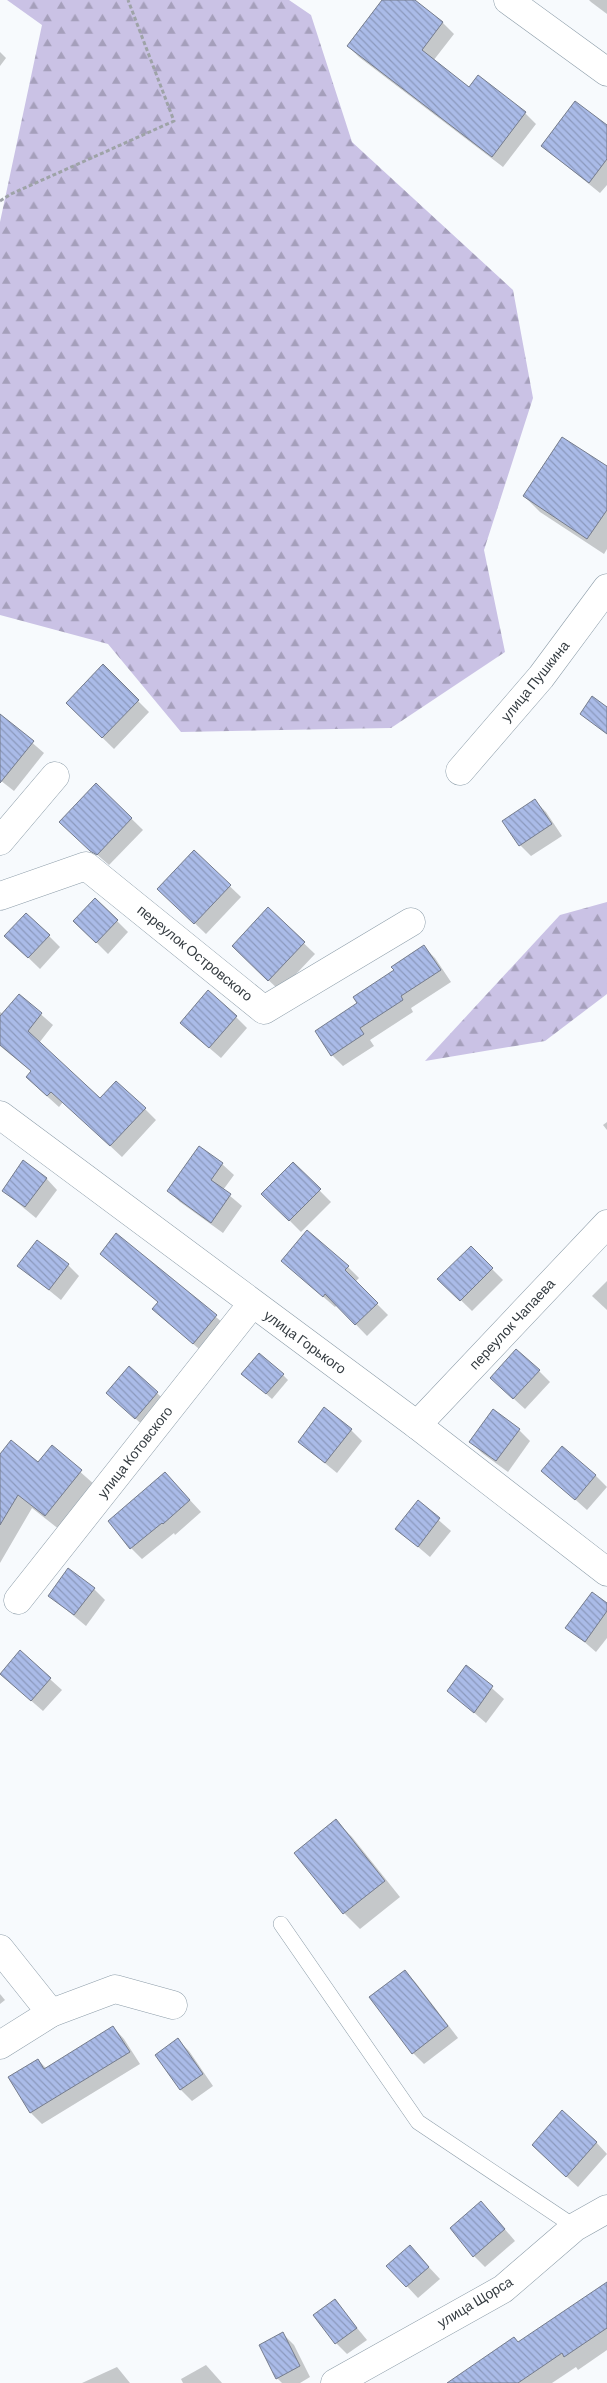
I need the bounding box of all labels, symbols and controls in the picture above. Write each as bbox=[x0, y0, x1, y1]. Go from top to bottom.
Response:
street label: улица Пушкина bbox=[497, 637, 573, 725]
street label: переулок Островского bbox=[134, 901, 257, 1004]
street label: переулок Чапаева bbox=[465, 1275, 558, 1373]
street label: улица Горького bbox=[261, 1306, 350, 1377]
street label: улица Котовского bbox=[93, 1402, 176, 1501]
street label: улица Щорса bbox=[434, 2272, 516, 2331]

